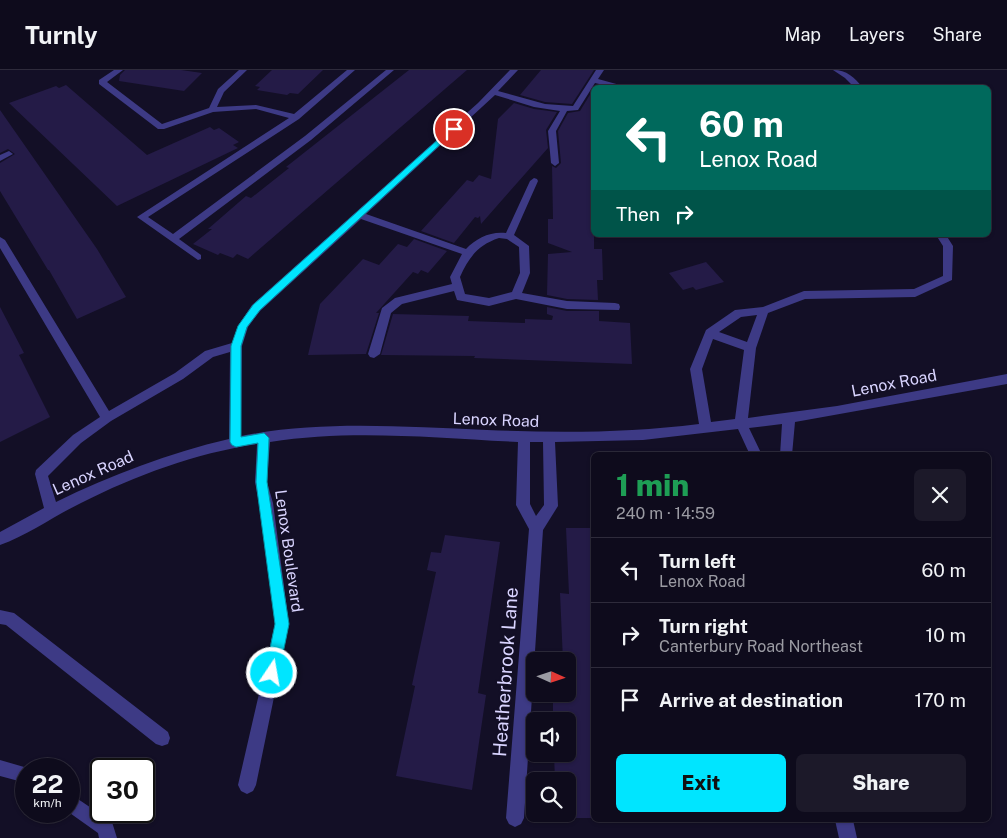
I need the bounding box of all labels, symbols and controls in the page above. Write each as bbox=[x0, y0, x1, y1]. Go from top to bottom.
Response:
text: Turnly bbox=[25, 21, 98, 49]
text: Map bbox=[785, 24, 821, 45]
text: Layers bbox=[849, 24, 905, 45]
text: Share bbox=[933, 24, 982, 45]
text: 60 m bbox=[699, 104, 784, 145]
icon: left bbox=[616, 105, 681, 170]
pin bbox=[433, 108, 475, 150]
icon: arrive bbox=[440, 115, 468, 143]
text: Lenox Road bbox=[699, 146, 818, 172]
icon: right bbox=[670, 200, 698, 228]
text: Then bbox=[616, 203, 660, 225]
street label: Lenox Road bbox=[850, 365, 938, 401]
street label: Lenox Road bbox=[452, 409, 540, 431]
street label: Lenox Road bbox=[50, 447, 136, 499]
text: 1 min bbox=[616, 467, 689, 503]
button: close bbox=[914, 469, 966, 521]
street label: Lenox Boulevard bbox=[271, 488, 307, 614]
text: 240 m · 14:59 bbox=[616, 504, 715, 523]
text: Turn left bbox=[659, 550, 736, 572]
icon: left bbox=[616, 556, 644, 584]
text: 60 m bbox=[922, 559, 966, 581]
text: Lenox Road bbox=[659, 572, 746, 591]
street label: Heatherbrook Lane bbox=[488, 586, 522, 758]
text: Turn right bbox=[659, 615, 748, 637]
icon: right bbox=[616, 621, 644, 649]
text: 10 m bbox=[926, 624, 966, 646]
text: Canterbury Road Northeast bbox=[659, 637, 863, 656]
position arrow bbox=[245, 646, 297, 698]
north arrow bbox=[526, 652, 576, 702]
map controls bbox=[526, 652, 576, 822]
icon: arrive bbox=[616, 686, 644, 714]
text: Arrive at destination bbox=[659, 689, 843, 711]
text: 170 m bbox=[915, 689, 966, 711]
button: sound bbox=[526, 712, 576, 762]
button: Exit bbox=[616, 754, 786, 812]
button: Share bbox=[796, 754, 966, 812]
speed limit sign: 30 bbox=[90, 758, 155, 823]
text: 22 bbox=[32, 769, 63, 799]
button: search bbox=[526, 772, 576, 822]
text: km/h bbox=[33, 796, 62, 810]

